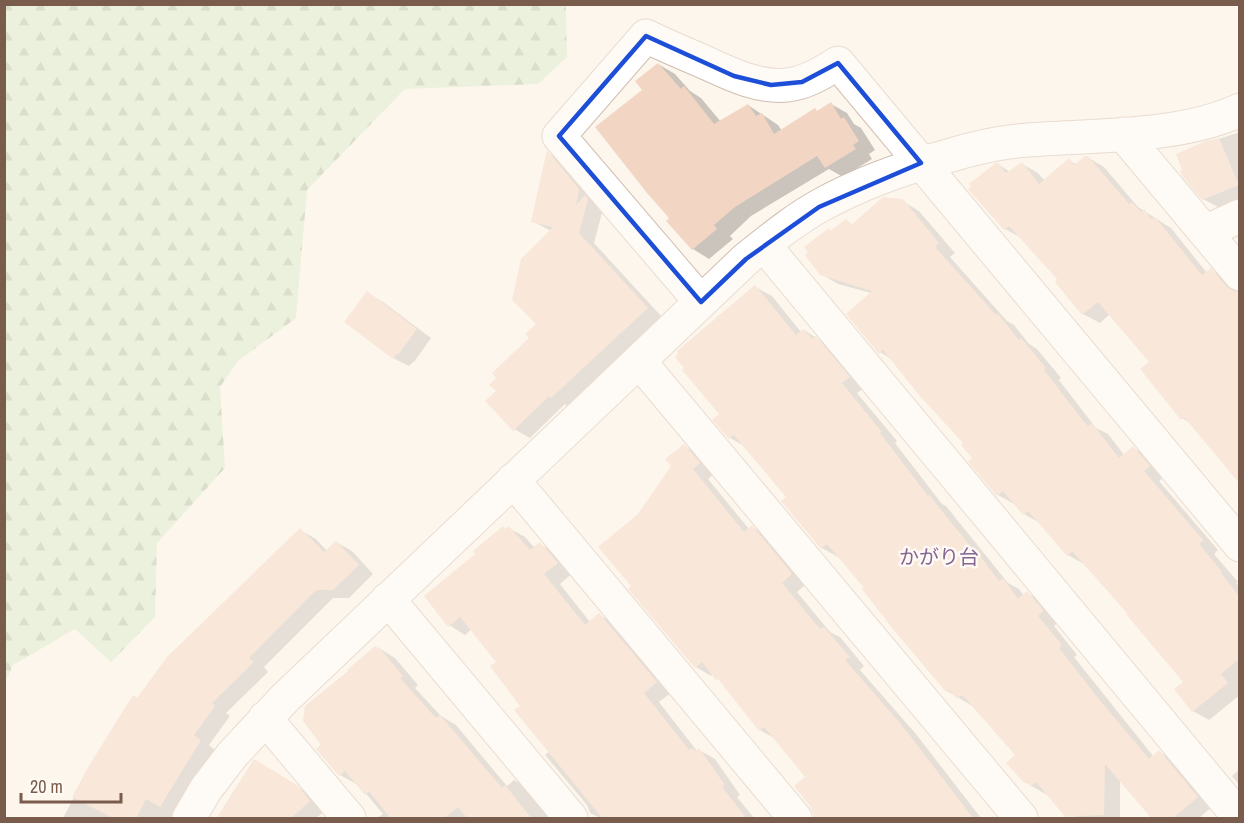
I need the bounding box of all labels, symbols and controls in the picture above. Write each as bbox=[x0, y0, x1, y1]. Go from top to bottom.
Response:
district label: かがり台 bbox=[899, 543, 979, 570]
scale bar bbox=[21, 766, 122, 804]
text: 20 m bbox=[30, 774, 63, 799]

